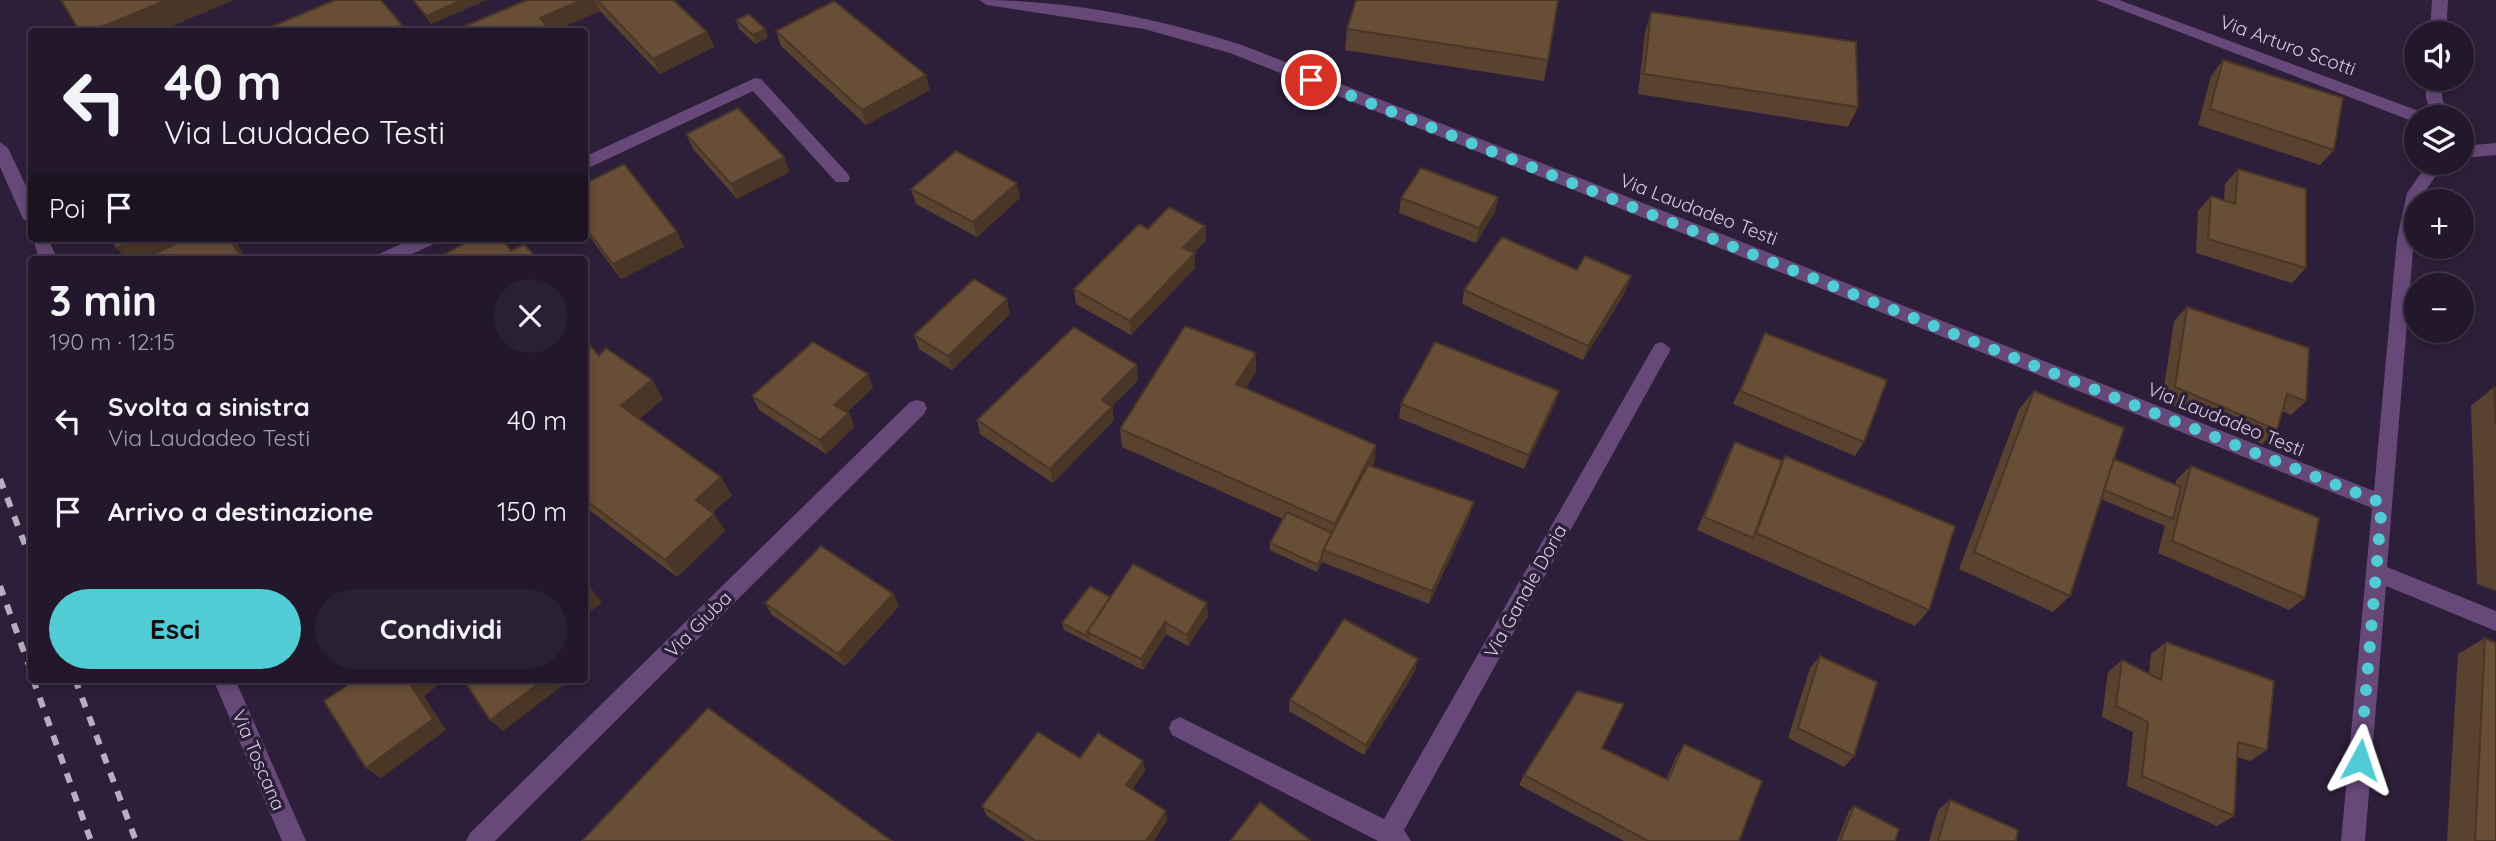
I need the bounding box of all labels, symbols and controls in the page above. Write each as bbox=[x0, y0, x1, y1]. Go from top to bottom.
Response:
street label: Via Arturo Scotti bbox=[2217, 9, 2359, 81]
map controls bbox=[2404, 21, 2474, 343]
button: sound bbox=[2404, 21, 2474, 91]
pin bbox=[1281, 50, 1341, 110]
text: 40 m bbox=[164, 51, 282, 112]
icon: left bbox=[49, 56, 140, 147]
icon: arrive bbox=[1292, 61, 1330, 99]
button: layers bbox=[2404, 105, 2474, 175]
text: Via Laudadeo Testi bbox=[164, 112, 445, 152]
street label: Via Laudadeo Testi bbox=[1617, 168, 1781, 250]
icon: arrive bbox=[100, 189, 138, 227]
button: + bbox=[2404, 189, 2474, 259]
text: Poi bbox=[49, 192, 86, 225]
button: − bbox=[2404, 273, 2474, 343]
text: 3 min bbox=[49, 274, 157, 327]
button: close bbox=[493, 279, 567, 353]
text: 190 m · 12:15 bbox=[49, 327, 175, 356]
street label: Via Laudadeo Testi bbox=[2144, 377, 2308, 461]
text: Svolta a sinistra bbox=[108, 390, 310, 423]
icon: left bbox=[49, 402, 87, 440]
text: 40 m bbox=[507, 404, 567, 437]
text: Via Laudadeo Testi bbox=[108, 423, 310, 452]
icon: arrive bbox=[49, 493, 87, 531]
text: Arrivo a destinazione bbox=[108, 495, 374, 528]
text: 150 m bbox=[497, 495, 567, 528]
street label: Via Ganale Doria bbox=[1478, 520, 1572, 662]
street label: Via Giuba bbox=[660, 586, 736, 662]
button: Esci bbox=[49, 589, 301, 669]
button: Condividi bbox=[315, 589, 567, 669]
street label: Via Toscana bbox=[227, 706, 291, 814]
position arrow bbox=[2323, 723, 2397, 797]

